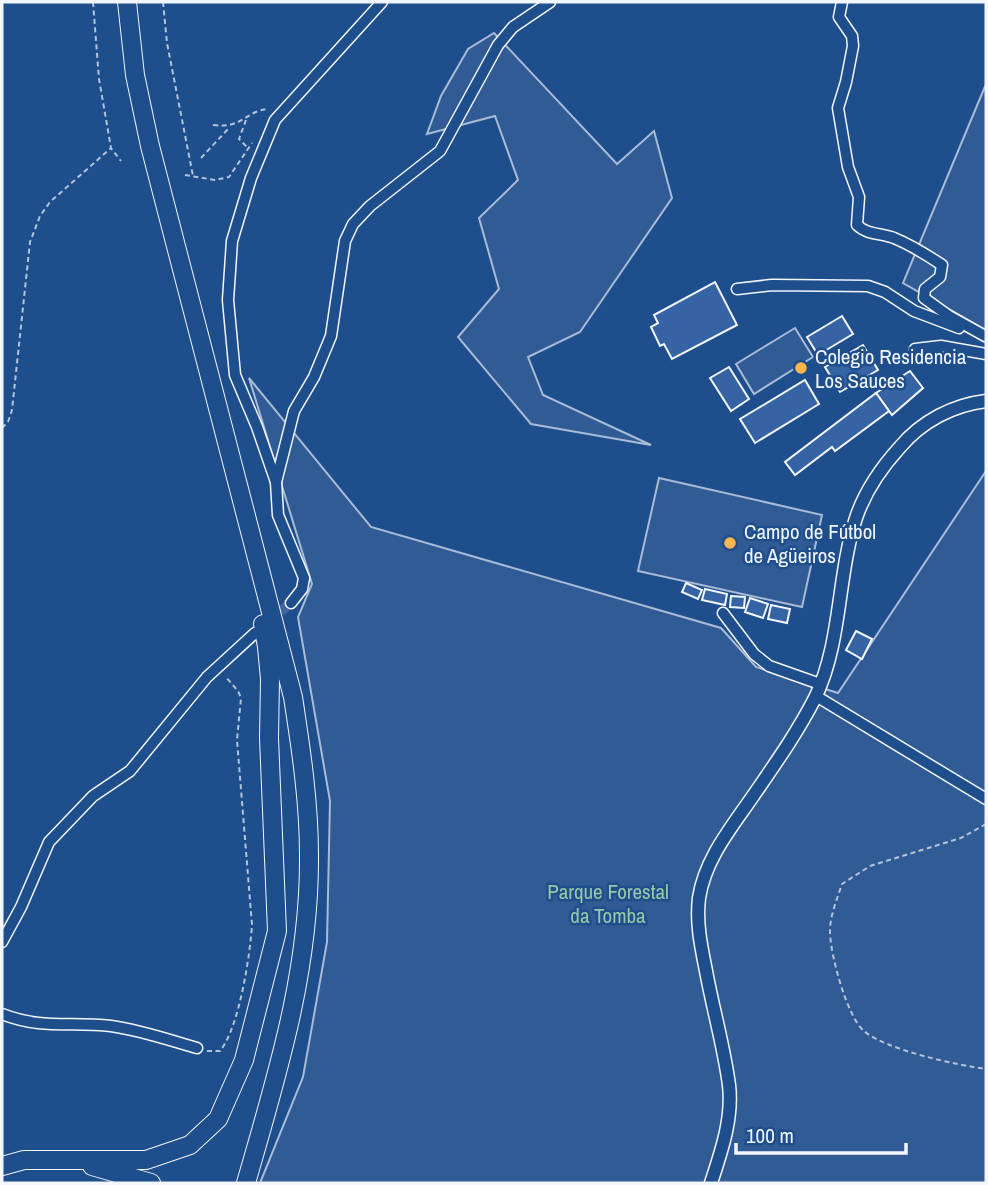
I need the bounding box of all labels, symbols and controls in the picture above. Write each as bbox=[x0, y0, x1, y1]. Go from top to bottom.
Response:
place label: Colegio Residencia Los Sauces bbox=[815, 342, 967, 395]
marker: Colegio Residencia Los Sauces bbox=[793, 360, 809, 376]
place label: Campo de Fútbol de Agüeiros bbox=[744, 517, 876, 570]
marker: Campo de Fútbol de Agüeiros bbox=[722, 535, 738, 551]
park label: Parque Forestal da Tomba bbox=[547, 877, 669, 930]
scale bar bbox=[736, 1112, 906, 1156]
text: 100 m bbox=[746, 1121, 794, 1150]

